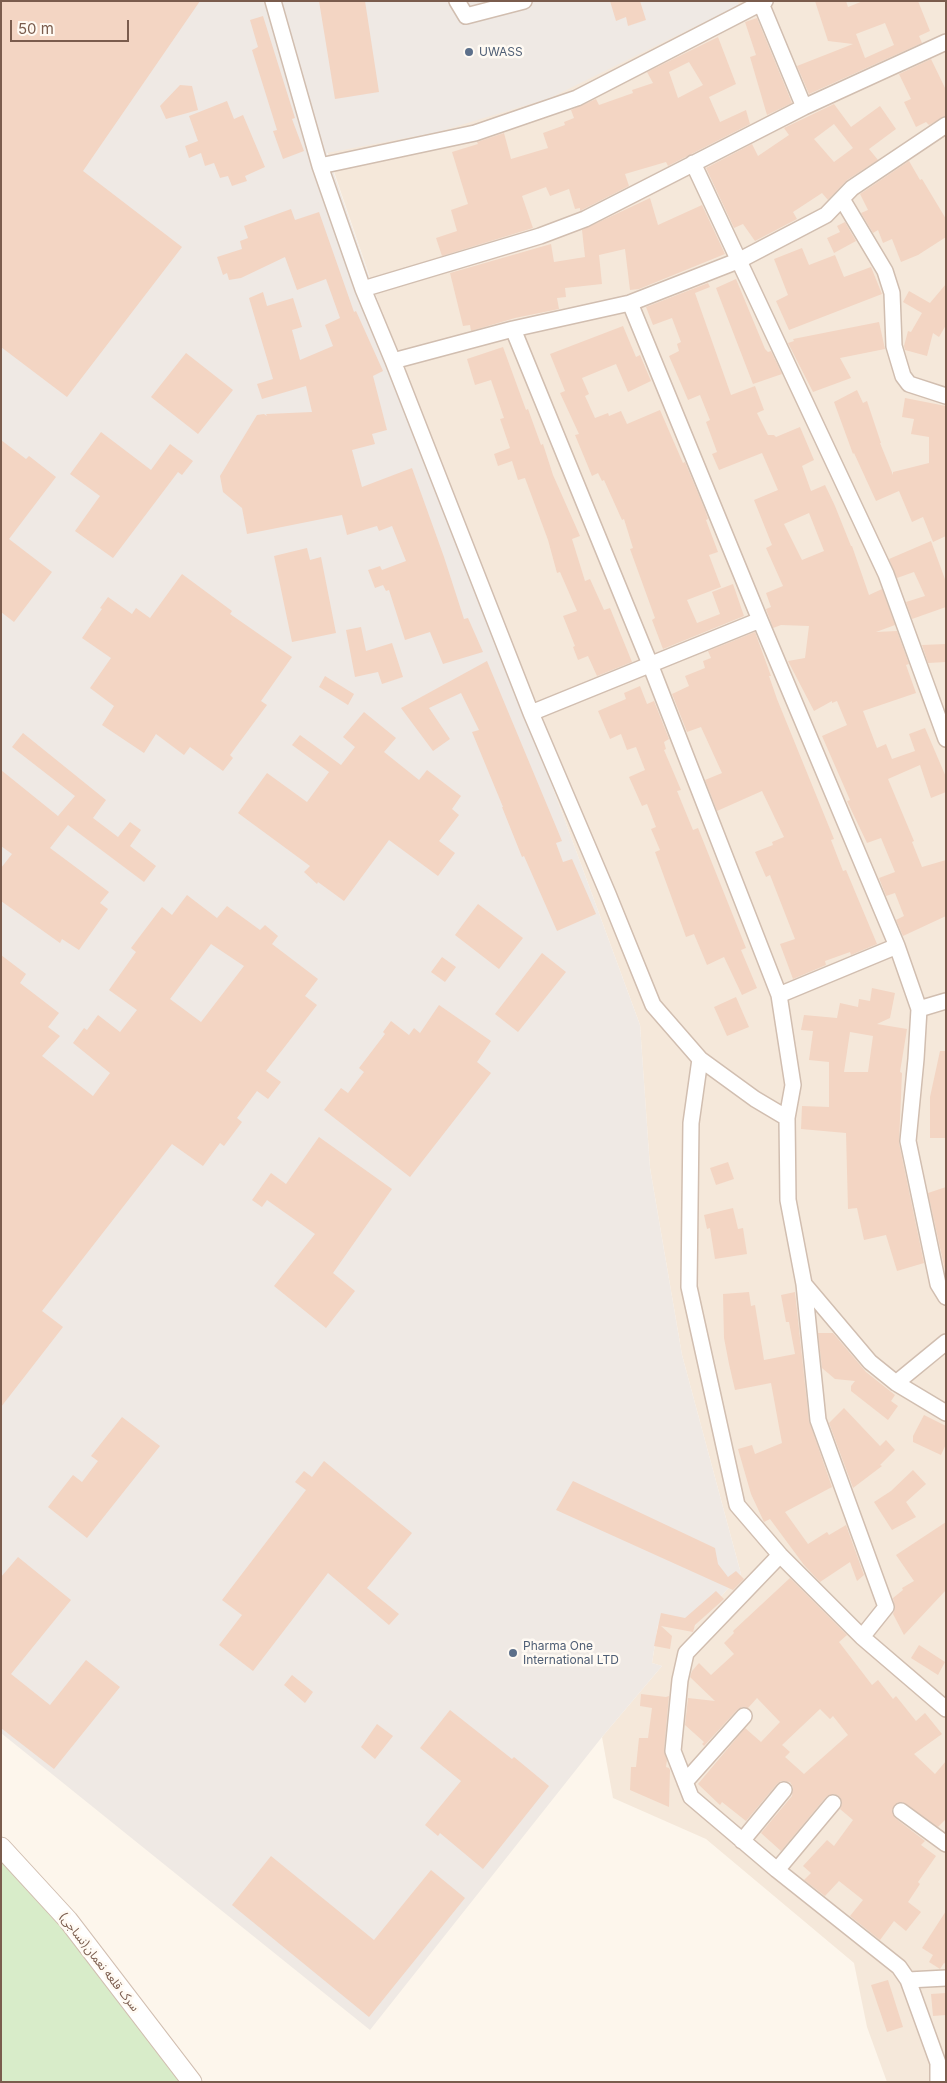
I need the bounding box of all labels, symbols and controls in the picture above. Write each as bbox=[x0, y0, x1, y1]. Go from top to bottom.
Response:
scale bar bbox=[12, 10, 131, 42]
text: 50 m bbox=[18, 19, 54, 38]
place label: UWASS bbox=[479, 45, 523, 59]
marker: UWASS bbox=[463, 46, 475, 58]
place label: Pharma One International LTD bbox=[523, 1639, 619, 1667]
marker: Pharma One International LTD bbox=[507, 1647, 519, 1659]
street label: سرک قلعه نعمان(نساجی) bbox=[56, 1910, 142, 2014]

